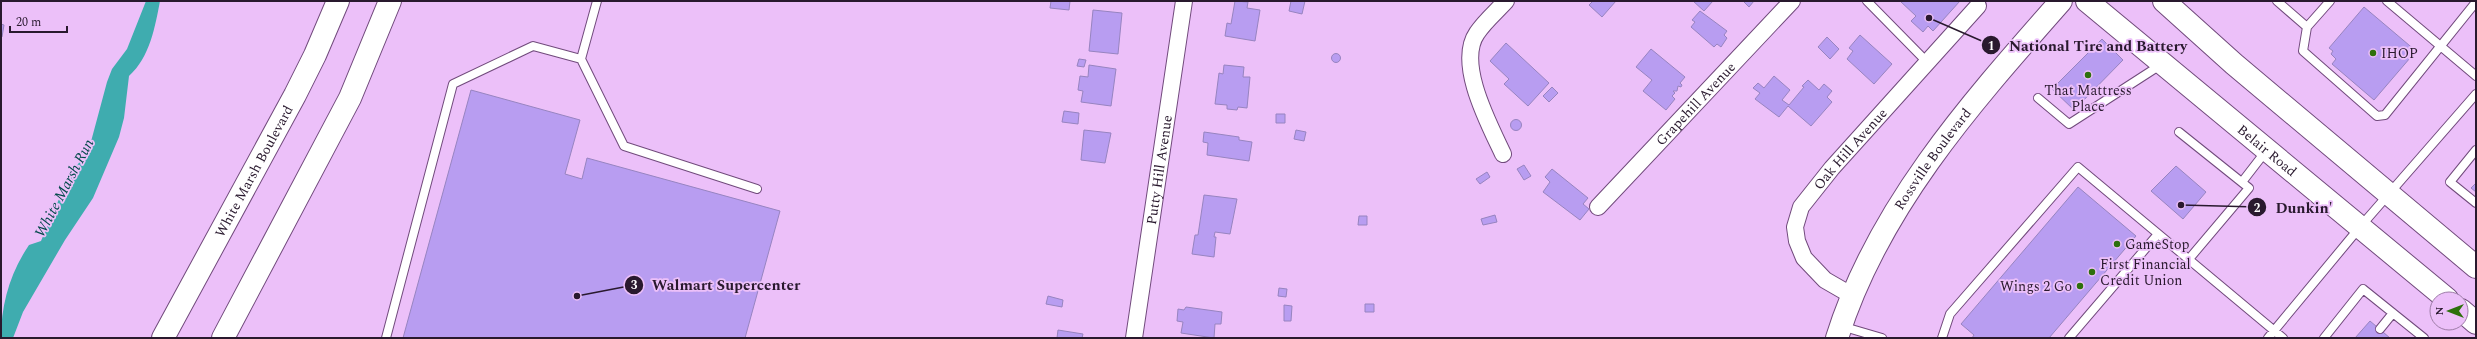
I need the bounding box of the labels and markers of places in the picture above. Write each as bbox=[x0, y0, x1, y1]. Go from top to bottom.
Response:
callout: National Tire and Battery bbox=[1981, 32, 2195, 59]
place label: IHOP bbox=[2381, 43, 2418, 64]
marker: IHOP bbox=[2368, 48, 2378, 58]
marker: That Mattress Place bbox=[2083, 70, 2093, 80]
place label: That Mattress Place bbox=[2044, 80, 2132, 117]
callout: Dunkin' bbox=[2247, 194, 2340, 221]
place label: GameStop bbox=[2125, 234, 2190, 255]
marker: GameStop bbox=[2112, 239, 2122, 249]
place label: First Financial Credit Union bbox=[2100, 254, 2191, 291]
marker: First Financial Credit Union bbox=[2087, 267, 2097, 277]
callout: Walmart Supercenter bbox=[624, 271, 809, 298]
place label: Wings 2 Go bbox=[2000, 276, 2072, 297]
marker: Wings 2 Go bbox=[2075, 281, 2085, 291]

